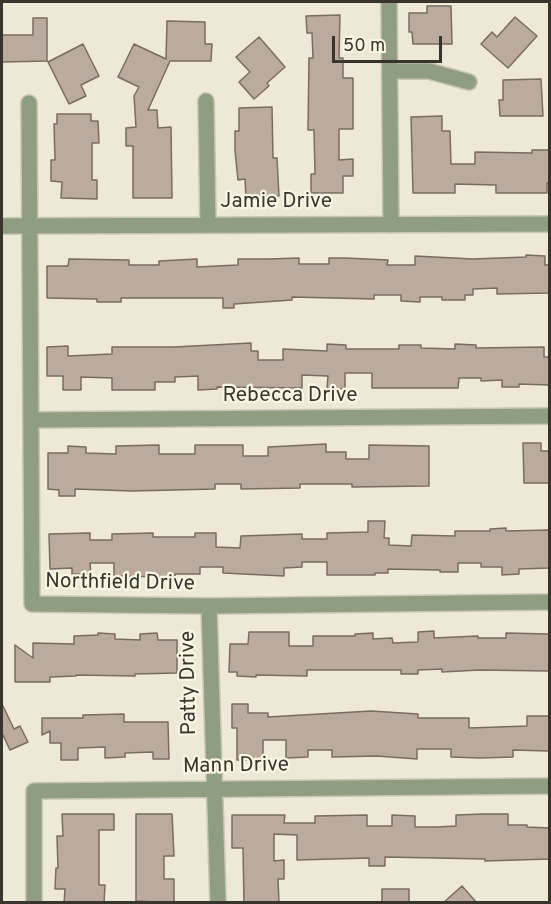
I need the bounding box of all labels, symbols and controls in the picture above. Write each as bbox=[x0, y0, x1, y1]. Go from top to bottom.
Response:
scale bar bbox=[335, 24, 444, 62]
text: 50 m bbox=[343, 35, 385, 58]
street label: Jamie Drive bbox=[220, 190, 332, 216]
street label: Rebecca Drive bbox=[222, 384, 358, 410]
street label: Northfield Drive bbox=[45, 570, 195, 598]
street label: Patty Drive bbox=[176, 631, 204, 735]
street label: Mann Drive bbox=[183, 753, 289, 781]

